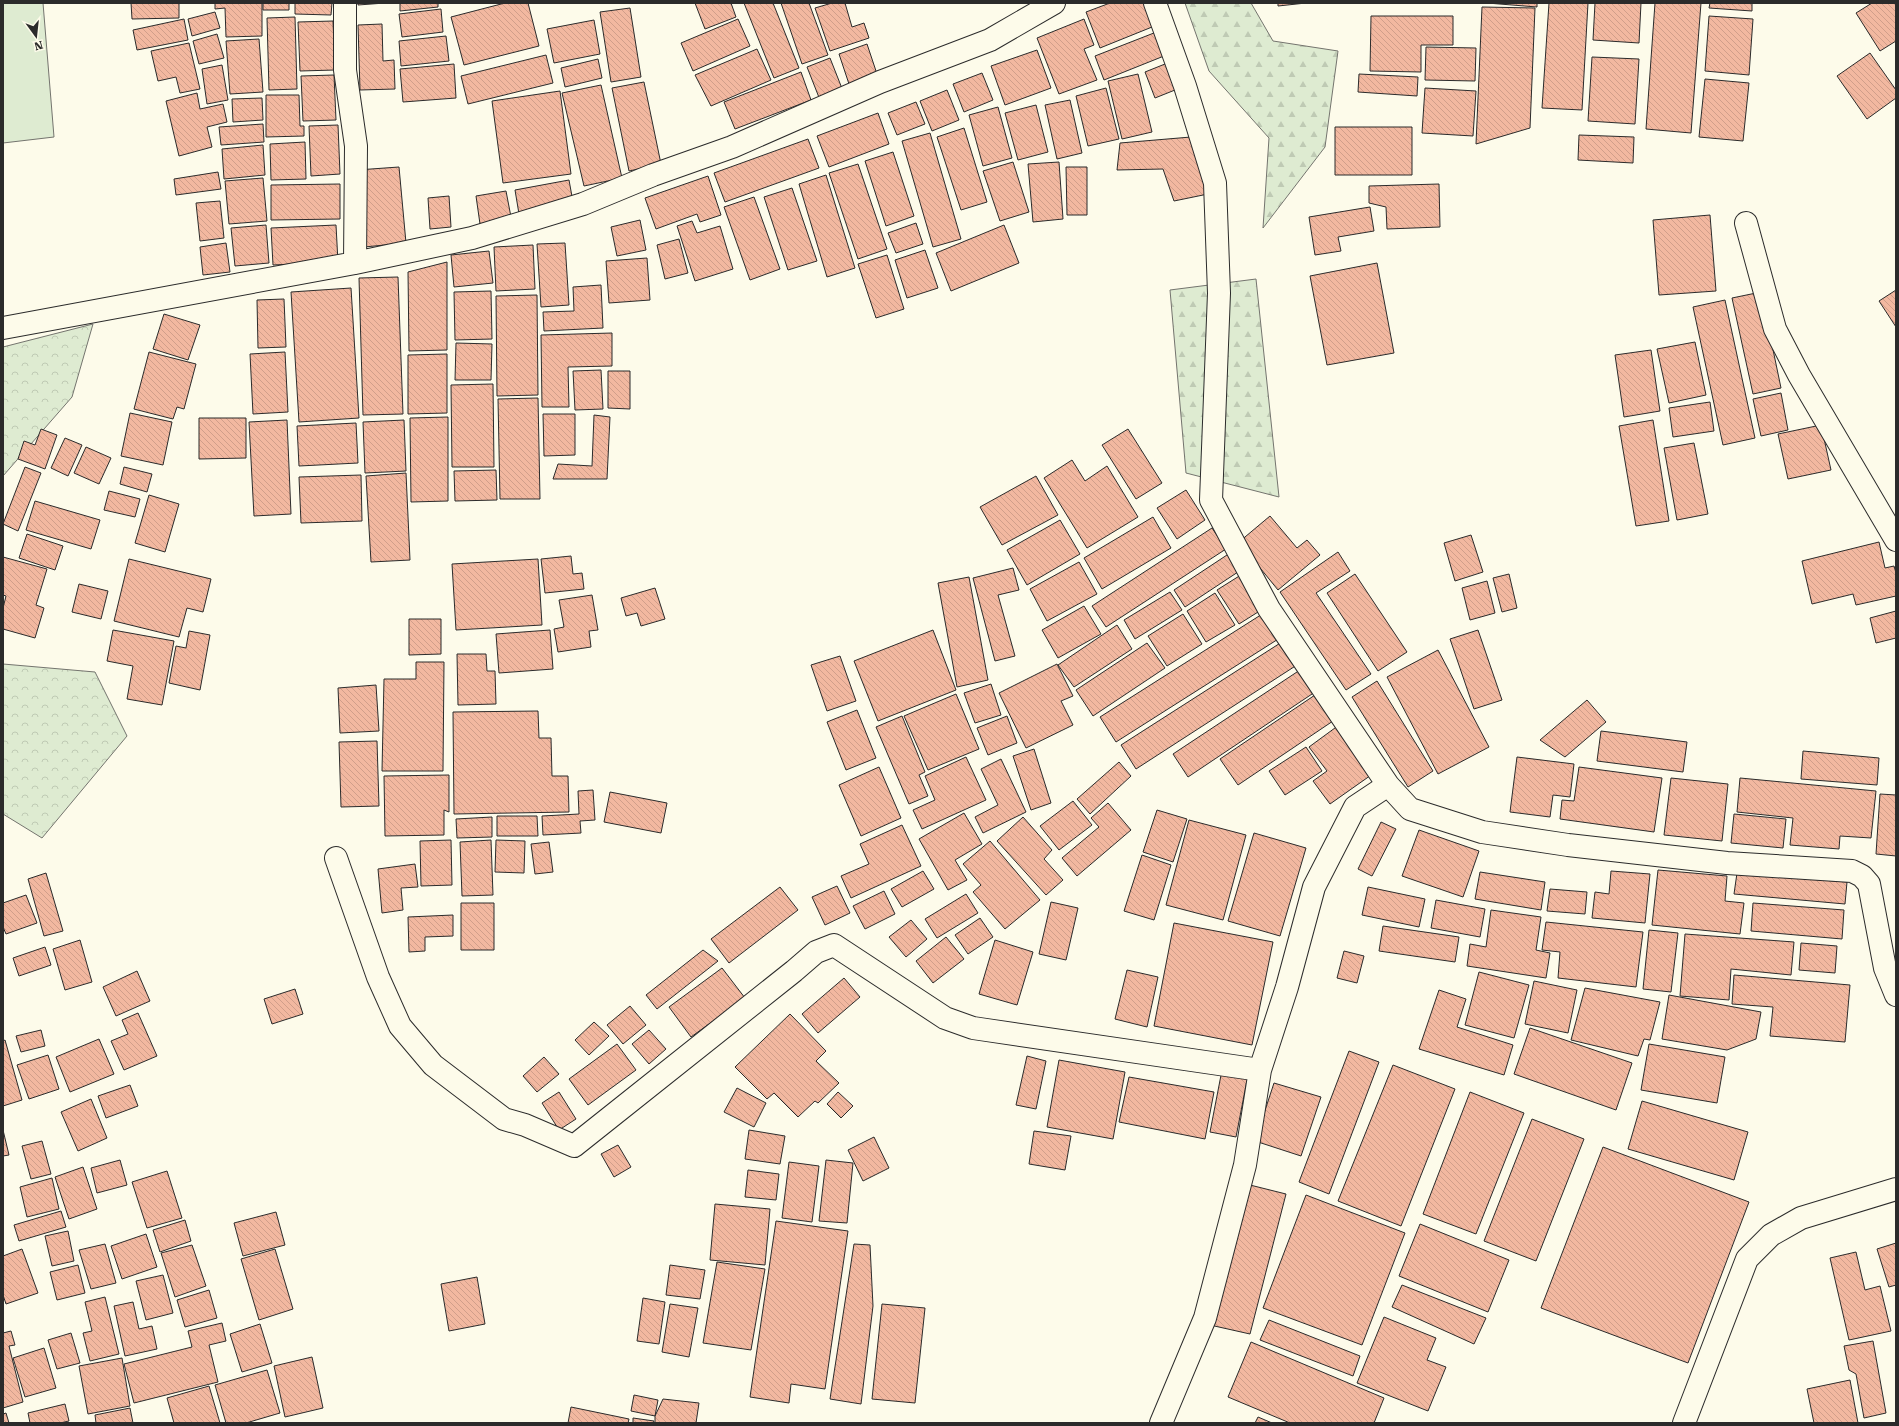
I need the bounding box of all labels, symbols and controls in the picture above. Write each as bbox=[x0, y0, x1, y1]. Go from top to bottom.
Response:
north arrow bbox=[16, 16, 56, 56]
text: N bbox=[32, 38, 44, 53]

